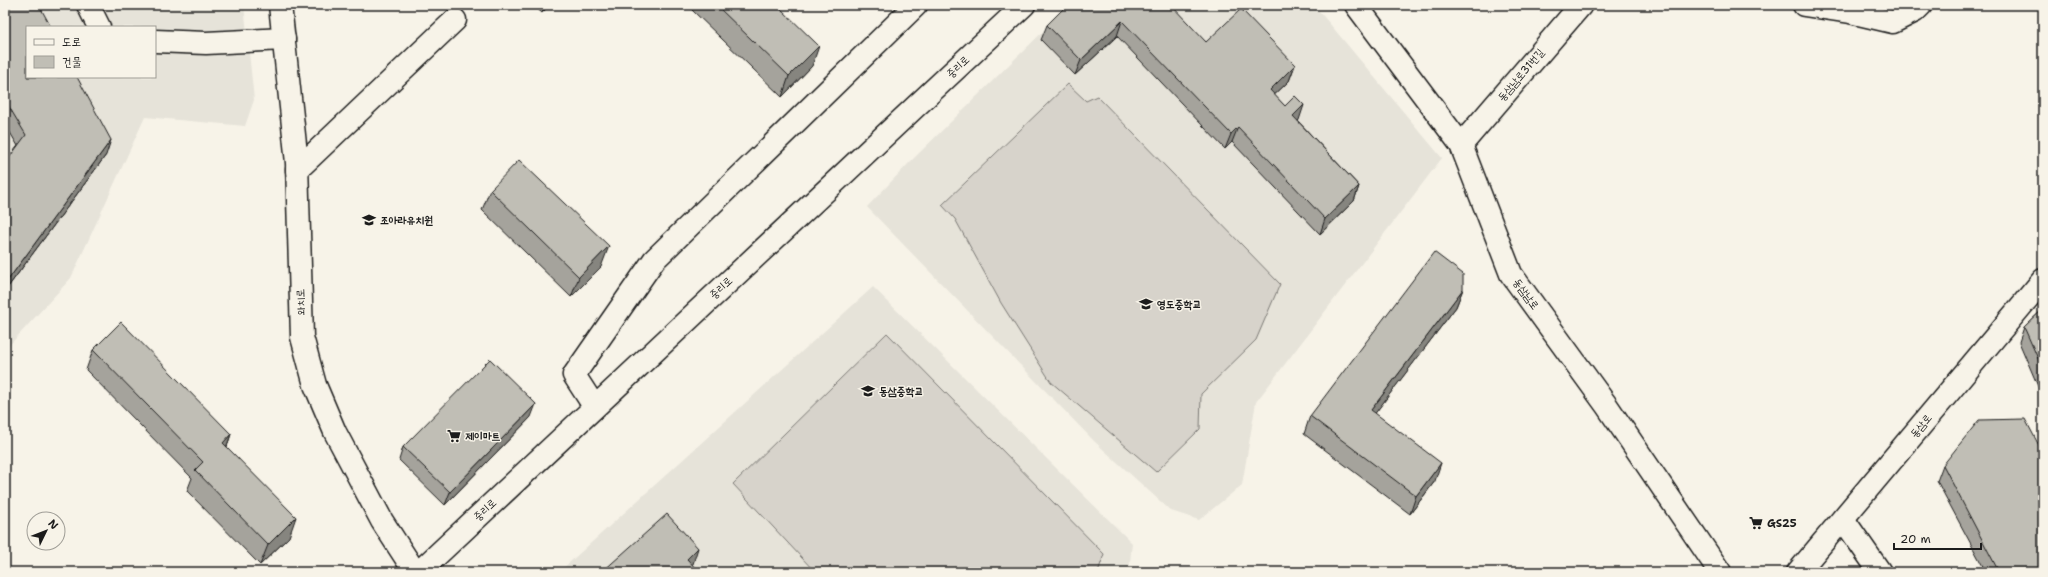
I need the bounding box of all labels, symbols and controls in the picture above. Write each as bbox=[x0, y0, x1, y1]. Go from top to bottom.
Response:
legend bbox=[26, 26, 156, 78]
text: 도로 bbox=[62, 34, 81, 50]
street label: 동삼남로31번길 bbox=[1494, 45, 1548, 105]
street label: 중리로 bbox=[943, 52, 973, 82]
text: 건물 bbox=[62, 54, 82, 70]
school or university icon: 조아라유치원 bbox=[361, 212, 377, 228]
place label: 조아라유치원 bbox=[380, 213, 433, 228]
street label: 중리로 bbox=[706, 273, 736, 303]
street label: 동삼남로 bbox=[1510, 275, 1543, 313]
street label: 와치로 bbox=[293, 288, 309, 316]
school or university icon: 영도중학교 bbox=[1138, 296, 1154, 312]
place label: 영도중학교 bbox=[1157, 297, 1201, 312]
school or university icon: 동삼중학교 bbox=[860, 383, 876, 399]
place label: 동삼중학교 bbox=[879, 384, 923, 399]
street label: 동삼로 bbox=[1907, 411, 1935, 441]
supermarket icon: 제이마트 bbox=[446, 428, 462, 444]
place label: 제이마트 bbox=[465, 429, 501, 444]
street label: 중리로 bbox=[470, 495, 500, 525]
north arrow bbox=[26, 511, 66, 551]
supermarket icon: GS25 bbox=[1748, 515, 1764, 531]
text: N bbox=[44, 516, 62, 533]
place label: GS25 bbox=[1767, 516, 1797, 531]
scale bar bbox=[1894, 525, 1981, 551]
text: 20 m bbox=[1900, 531, 1931, 547]

